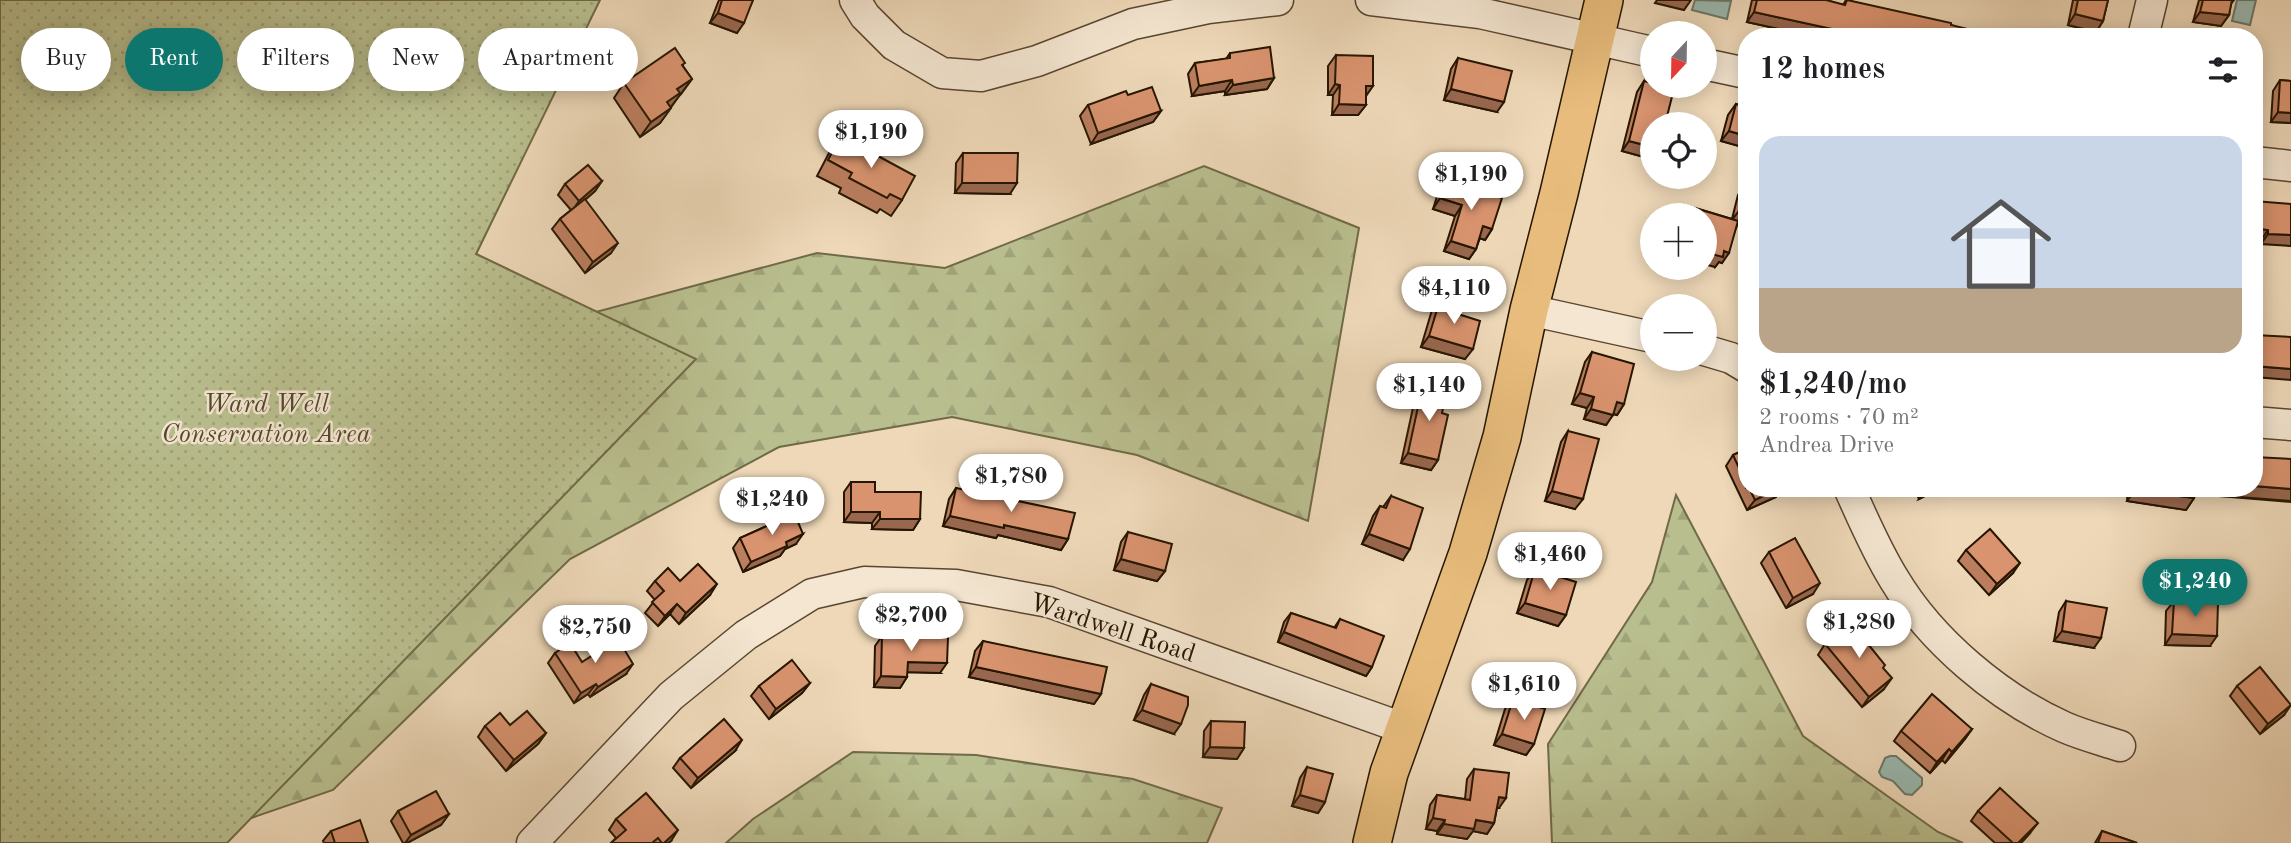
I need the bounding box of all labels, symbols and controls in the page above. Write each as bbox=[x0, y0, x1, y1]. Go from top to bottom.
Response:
north arrow bbox=[1640, 21, 1717, 98]
map controls bbox=[1640, 21, 1717, 371]
chip: Buy bbox=[21, 28, 111, 91]
chip: Rent bbox=[125, 28, 223, 91]
chip: Filters bbox=[237, 28, 354, 91]
chip: New bbox=[368, 28, 464, 91]
chip: Apartment bbox=[478, 28, 638, 91]
icon: filters bbox=[2204, 51, 2242, 89]
text: 12 homes bbox=[1759, 55, 1885, 85]
pin: $1,190 bbox=[814, 110, 928, 170]
button: locate bbox=[1640, 112, 1717, 189]
text: $1,190 bbox=[834, 121, 908, 144]
pin: $1,190 bbox=[1414, 152, 1528, 212]
text: $1,190 bbox=[1434, 163, 1508, 186]
icon: home bbox=[1938, 181, 2064, 307]
button: + bbox=[1640, 203, 1717, 280]
pin: $4,110 bbox=[1397, 266, 1511, 326]
text: $4,110 bbox=[1417, 277, 1491, 300]
button: − bbox=[1640, 294, 1717, 371]
pin: $1,140 bbox=[1372, 364, 1486, 423]
text: $1,240/mo bbox=[1759, 370, 1907, 400]
text: $1,140 bbox=[1392, 374, 1466, 397]
park label: Ward Well Conservation Area bbox=[161, 392, 371, 448]
text: 2 rooms · 70 m² bbox=[1759, 406, 1919, 429]
text: Andrea Drive bbox=[1759, 434, 1894, 457]
pin: $1,780 bbox=[954, 454, 1068, 514]
text: $1,780 bbox=[974, 465, 1048, 488]
pin: $1,240 bbox=[715, 477, 829, 537]
text: $1,240 bbox=[735, 488, 809, 511]
pin: $1,460 bbox=[1493, 532, 1607, 592]
text: $1,460 bbox=[1513, 543, 1587, 566]
pin: $1,240 bbox=[2138, 560, 2252, 619]
text: $1,240 bbox=[2158, 570, 2232, 593]
street label: Wardwell Road bbox=[1026, 590, 1199, 668]
pin: $2,700 bbox=[854, 594, 968, 653]
pin: $1,280 bbox=[1802, 600, 1916, 660]
text: $2,700 bbox=[874, 604, 948, 627]
pin: $2,750 bbox=[538, 606, 652, 665]
text: $1,280 bbox=[1822, 611, 1896, 634]
text: $2,750 bbox=[558, 616, 632, 639]
pin: $1,610 bbox=[1467, 662, 1581, 722]
text: $1,610 bbox=[1487, 673, 1561, 696]

